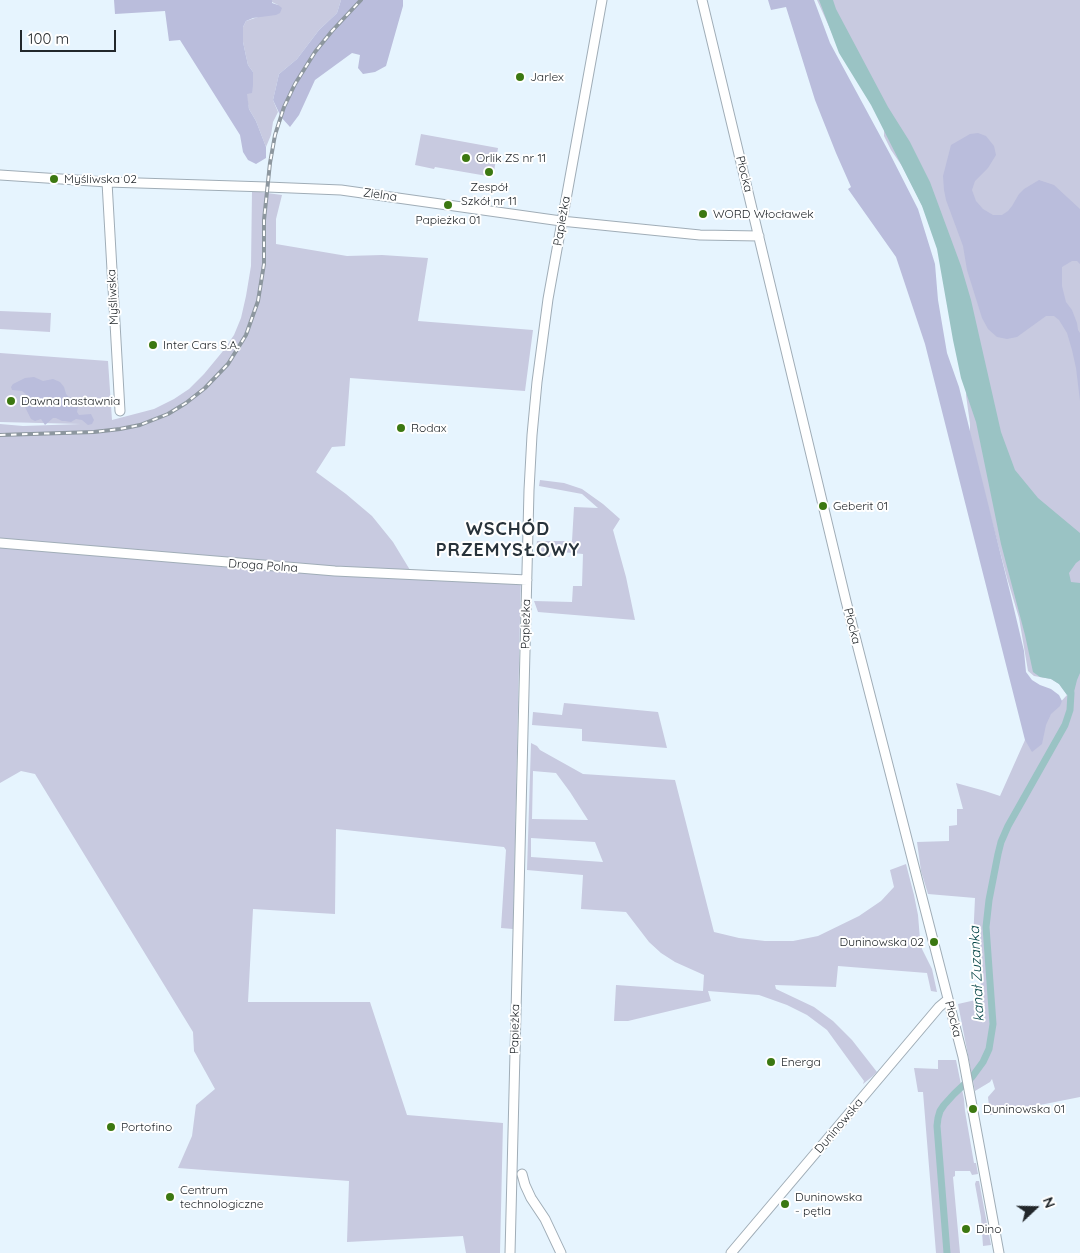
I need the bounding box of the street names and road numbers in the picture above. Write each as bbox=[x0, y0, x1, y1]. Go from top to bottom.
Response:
street label: Płocka bbox=[733, 154, 755, 194]
street label: Zielna bbox=[362, 186, 398, 204]
street label: Papieżka bbox=[551, 195, 573, 247]
street label: Myśliwska bbox=[104, 269, 122, 325]
street label: Droga Polna bbox=[228, 556, 298, 576]
street label: Papieżka bbox=[518, 599, 534, 649]
street label: Płocka bbox=[841, 606, 863, 646]
street label: Płocka bbox=[942, 999, 964, 1039]
street label: Papieżka bbox=[507, 1004, 523, 1054]
street label: Duninowska bbox=[812, 1096, 866, 1156]

